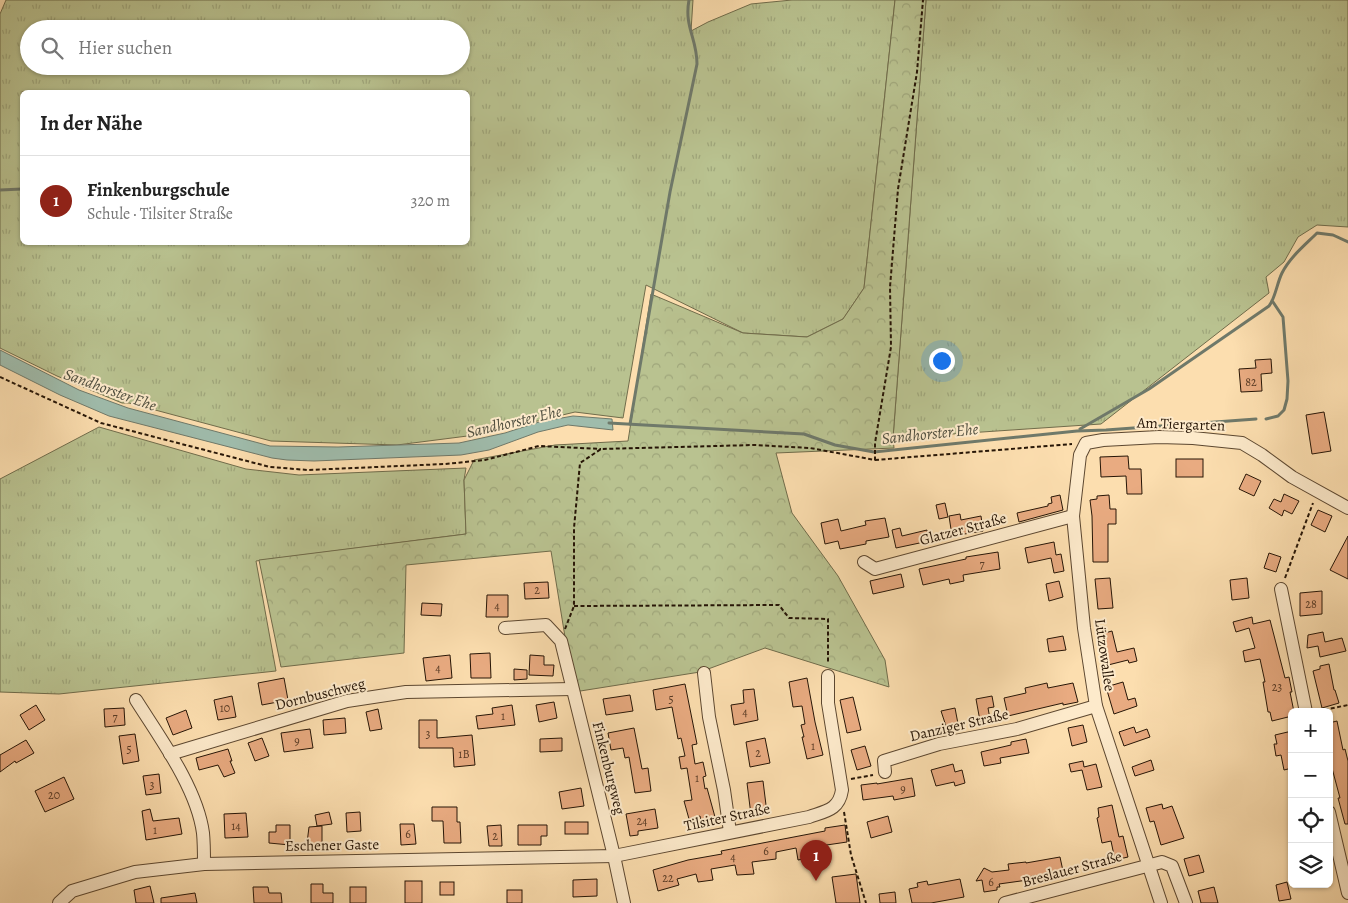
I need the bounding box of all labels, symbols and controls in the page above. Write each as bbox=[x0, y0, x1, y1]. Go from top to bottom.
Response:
search box bbox=[20, 20, 470, 75]
icon: search bbox=[38, 34, 66, 62]
text: Hier suchen bbox=[78, 35, 172, 61]
text: In der Nähe bbox=[40, 109, 142, 137]
text: Finkenburgschule bbox=[87, 177, 230, 203]
text: 1 bbox=[53, 190, 59, 212]
text: 320 m bbox=[411, 190, 450, 212]
text: Schule · Tilsiter Straße bbox=[87, 203, 233, 225]
your location bbox=[929, 348, 955, 374]
water label: Sandhorster Ehe bbox=[61, 363, 160, 417]
house number: 82 bbox=[1245, 374, 1257, 390]
water label: Sandhorster Ehe bbox=[464, 400, 564, 444]
street label: Am Tiergarten bbox=[1136, 412, 1225, 436]
water label: Sandhorster Ehe bbox=[881, 418, 980, 450]
street label: Glatzer Straße bbox=[917, 508, 1009, 550]
house number: 7 bbox=[979, 556, 985, 572]
house number: 2 bbox=[534, 582, 540, 598]
house number: 28 bbox=[1305, 596, 1317, 612]
house number: 4 bbox=[494, 598, 500, 614]
street label: Lützowallee bbox=[1090, 618, 1120, 693]
house number: 4 bbox=[435, 660, 441, 676]
street label: Dornbuschweg bbox=[273, 673, 368, 715]
house number: 23 bbox=[1272, 679, 1282, 695]
house number: 5 bbox=[668, 691, 674, 707]
house number: 10 bbox=[220, 700, 230, 716]
house number: 4 bbox=[742, 704, 748, 720]
street label: Danziger Straße bbox=[908, 704, 1011, 746]
house number: 1 bbox=[501, 708, 505, 724]
map controls bbox=[1288, 708, 1333, 888]
button: + bbox=[1288, 708, 1333, 753]
house number: 7 bbox=[112, 709, 118, 725]
street label: Finkenburgweg bbox=[588, 719, 630, 817]
house number: 3 bbox=[426, 726, 431, 742]
house number: 9 bbox=[294, 733, 300, 749]
house number: 1 bbox=[811, 738, 815, 754]
house number: 5 bbox=[126, 741, 132, 757]
house number: 2 bbox=[755, 745, 761, 761]
house number: 1B bbox=[458, 746, 470, 762]
button: − bbox=[1288, 753, 1333, 798]
house number: 1 bbox=[695, 770, 699, 786]
house number: 3 bbox=[150, 777, 155, 793]
house number: 9 bbox=[900, 781, 906, 797]
house number: 20 bbox=[48, 787, 60, 803]
street label: Tilsiter Straße bbox=[682, 798, 772, 836]
button: locate bbox=[1288, 798, 1333, 843]
house number: 24 bbox=[636, 813, 648, 829]
house number: 14 bbox=[231, 818, 241, 834]
house number: 1 bbox=[153, 822, 157, 838]
house number: 6 bbox=[405, 826, 411, 842]
house number: 2 bbox=[492, 828, 498, 844]
street label: Eschener Gaste bbox=[285, 834, 380, 856]
pin: 1 bbox=[800, 840, 832, 881]
house number: 6 bbox=[763, 843, 769, 859]
button: layers bbox=[1288, 843, 1333, 888]
street label: Breslauer Straße bbox=[1020, 846, 1124, 892]
house number: 4 bbox=[730, 849, 736, 865]
house number: 22 bbox=[662, 870, 674, 886]
house number: 6 bbox=[988, 874, 994, 890]

